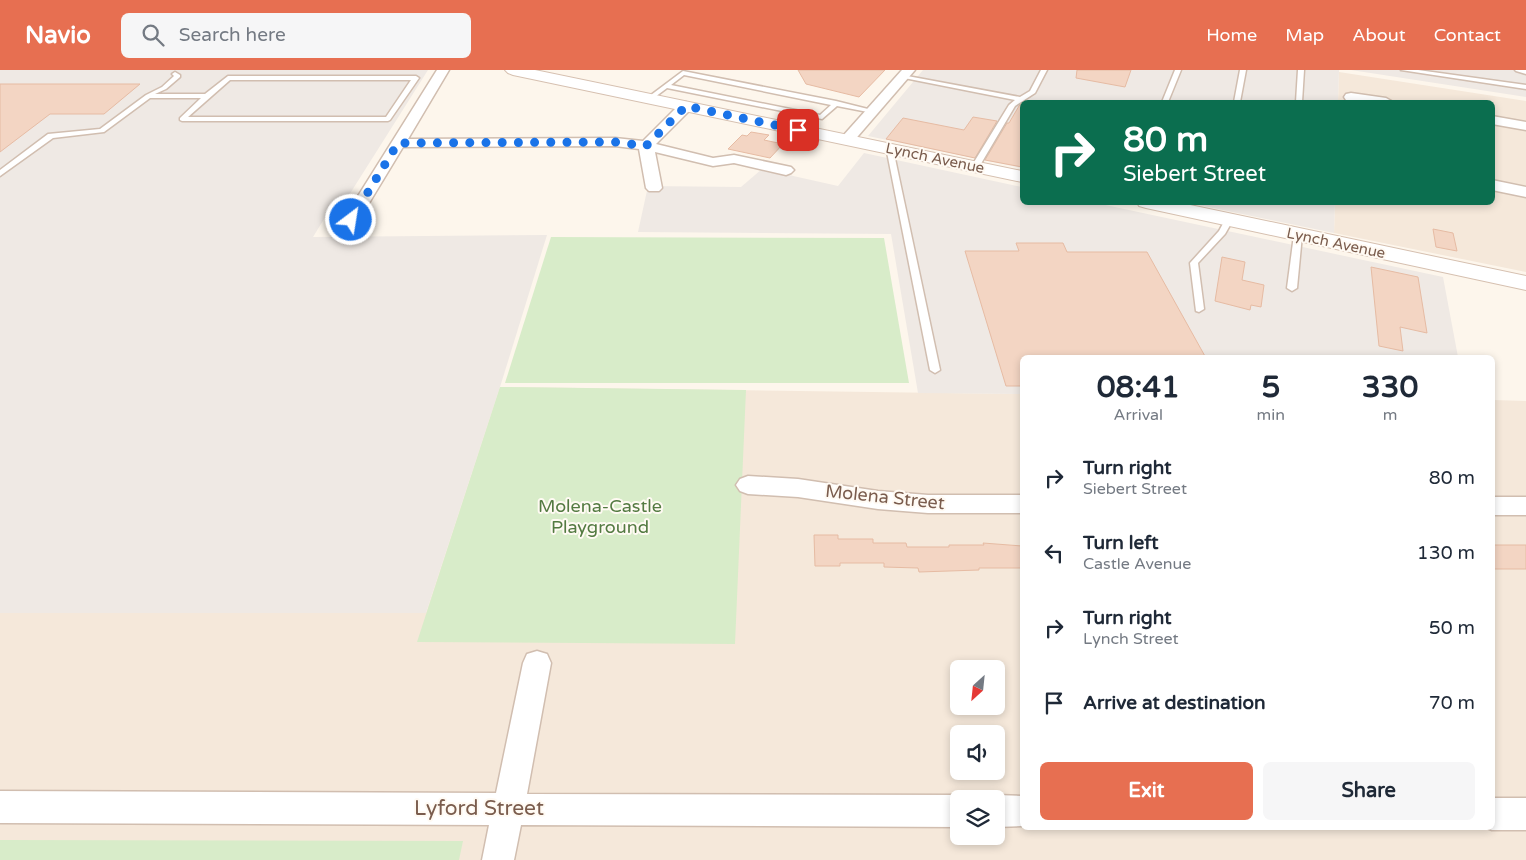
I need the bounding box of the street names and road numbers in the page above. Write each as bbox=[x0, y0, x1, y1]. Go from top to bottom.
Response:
street label: Lynch Avenue bbox=[884, 139, 986, 177]
street label: Lynch Avenue bbox=[1285, 224, 1387, 262]
street label: Molena Street bbox=[824, 480, 946, 514]
street label: Lyford Street bbox=[414, 796, 544, 821]

